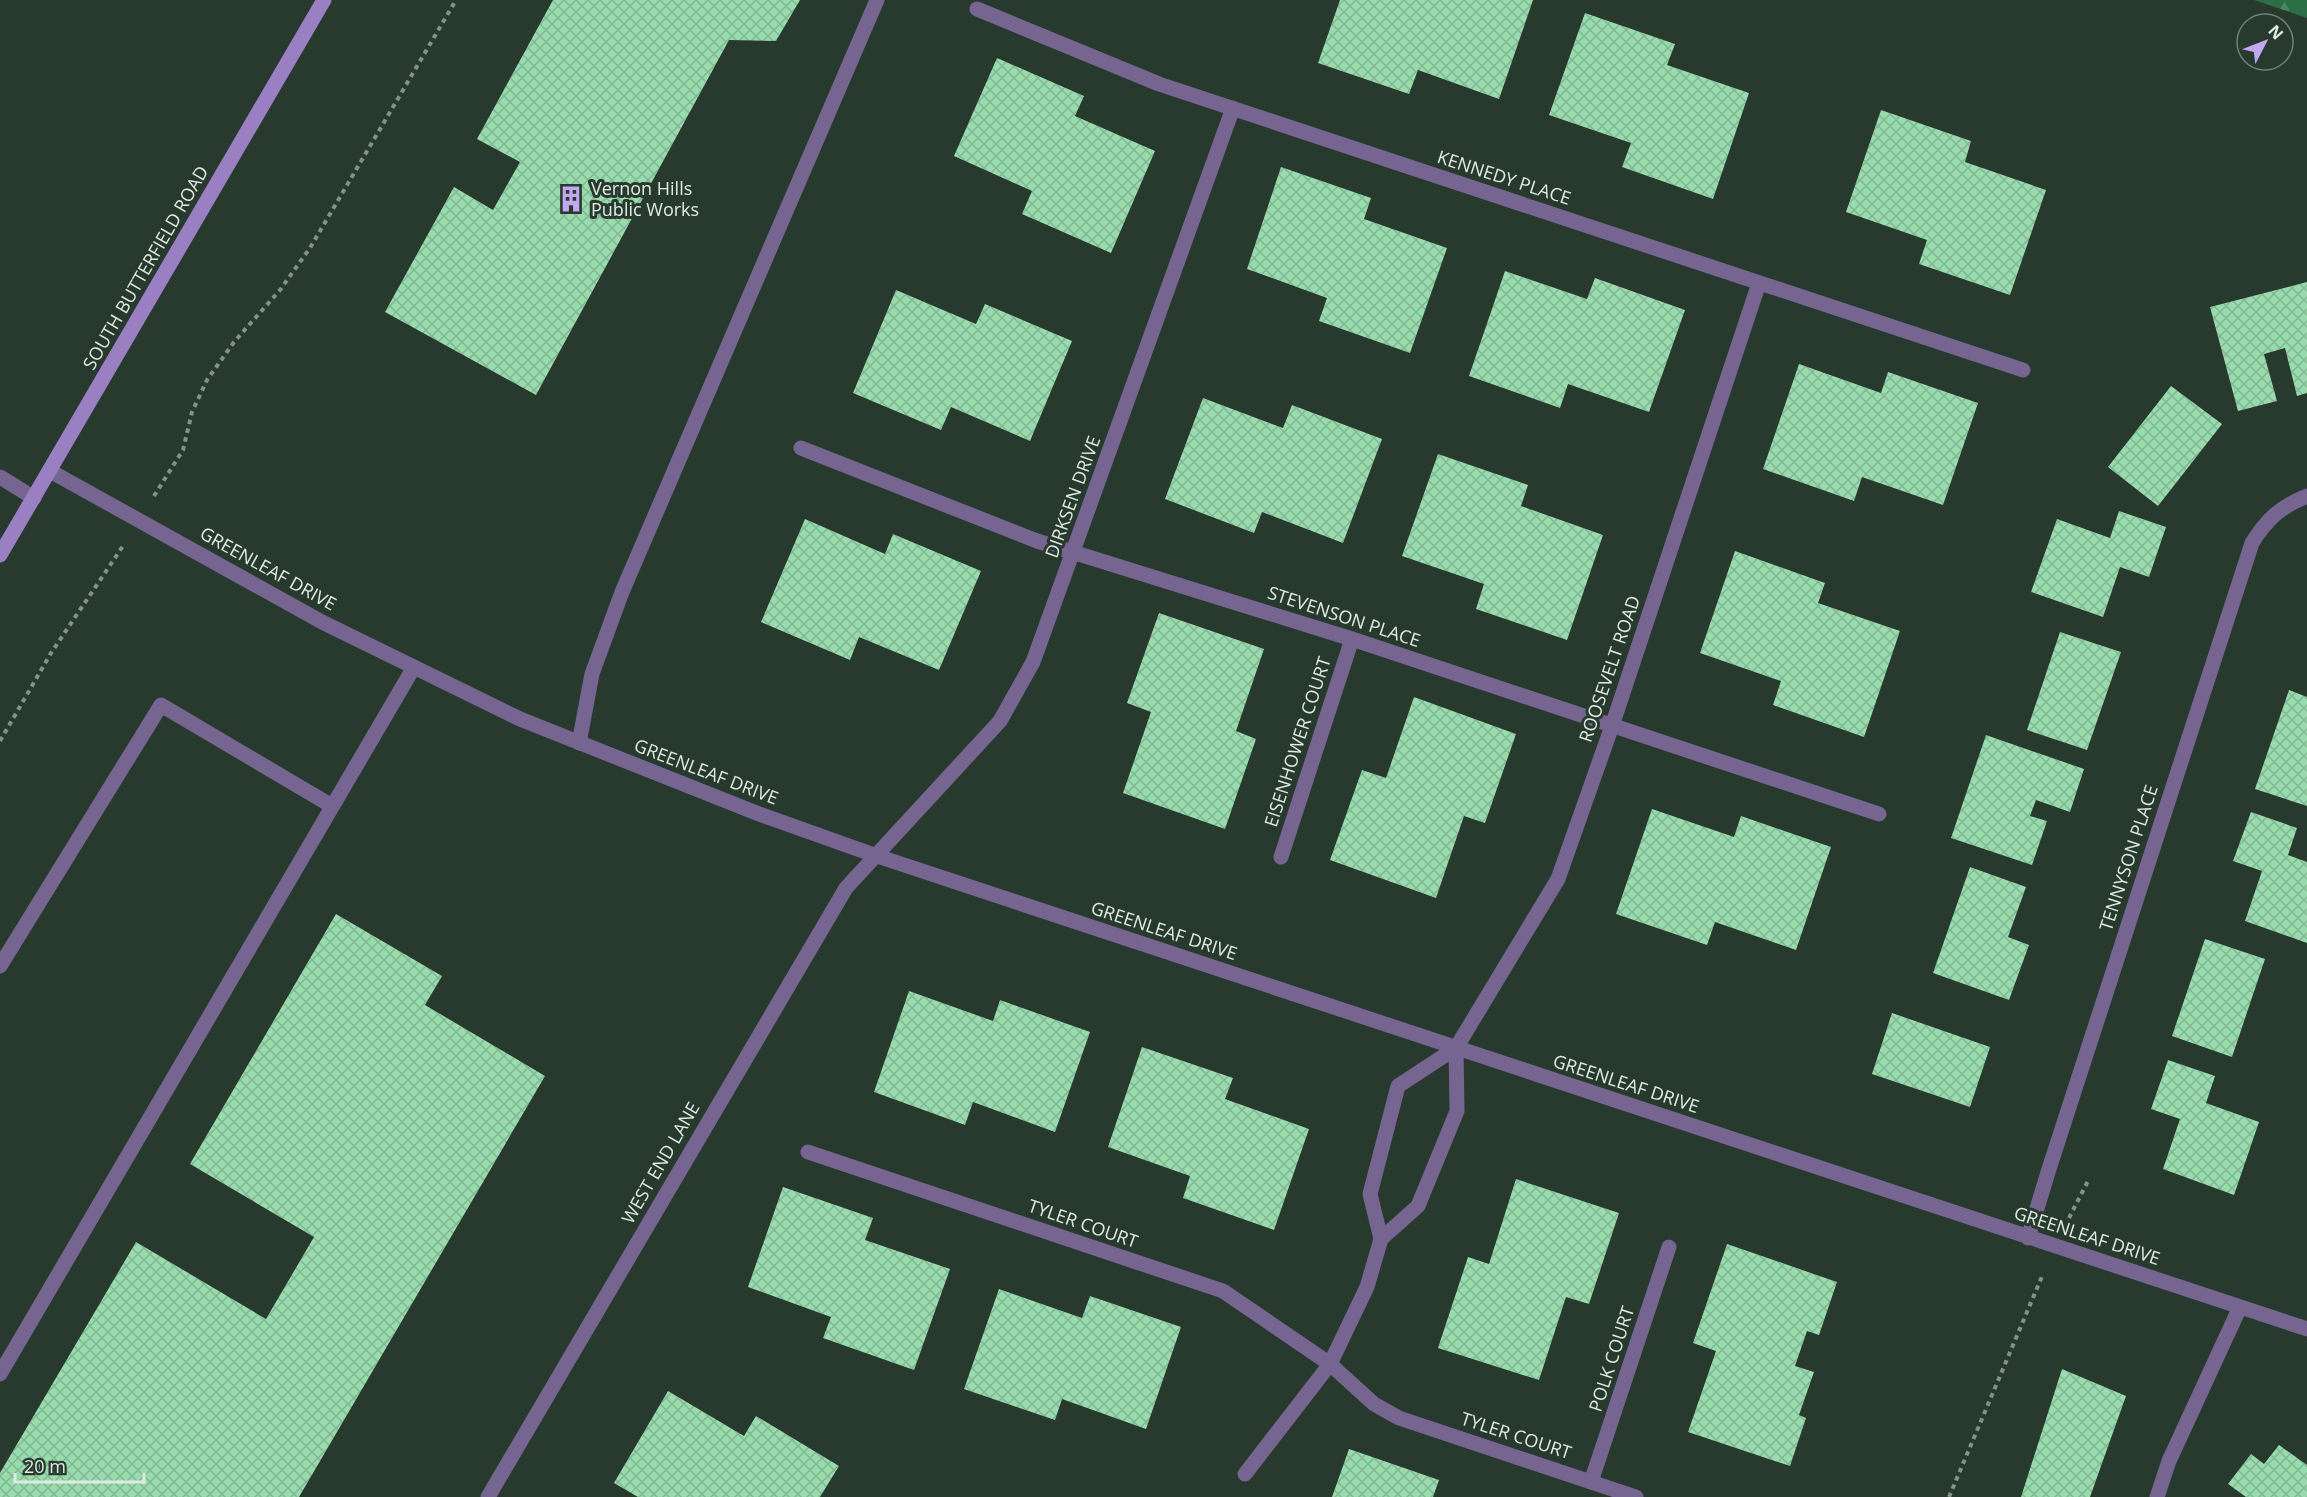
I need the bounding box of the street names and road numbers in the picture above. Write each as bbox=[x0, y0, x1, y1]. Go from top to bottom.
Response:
street label: KENNEDY PLACE bbox=[1435, 144, 1574, 210]
street label: SOUTH BUTTERFIELD ROAD bbox=[77, 161, 213, 374]
street label: DIRKSEN DRIVE bbox=[1039, 432, 1105, 561]
street label: GREENLEAF DRIVE bbox=[196, 521, 341, 616]
street label: STEVENSON PLACE bbox=[1265, 580, 1424, 652]
street label: ROOSEVELT ROAD bbox=[1573, 592, 1645, 745]
street label: EISENHOWER COURT bbox=[1258, 653, 1336, 830]
street label: GREENLEAF DRIVE bbox=[631, 733, 782, 810]
street label: TENNYSON PLACE bbox=[2093, 782, 2163, 934]
street label: GREENLEAF DRIVE bbox=[1088, 895, 1241, 965]
street label: GREENLEAF DRIVE bbox=[1550, 1048, 1703, 1118]
street label: WEST END LANE bbox=[616, 1097, 705, 1228]
street label: TYLER COURT bbox=[1025, 1193, 1142, 1253]
street label: GREENLEAF DRIVE bbox=[2011, 1200, 2164, 1270]
street label: POLK COURT bbox=[1583, 1303, 1639, 1414]
street label: TYLER COURT bbox=[1458, 1406, 1575, 1464]

